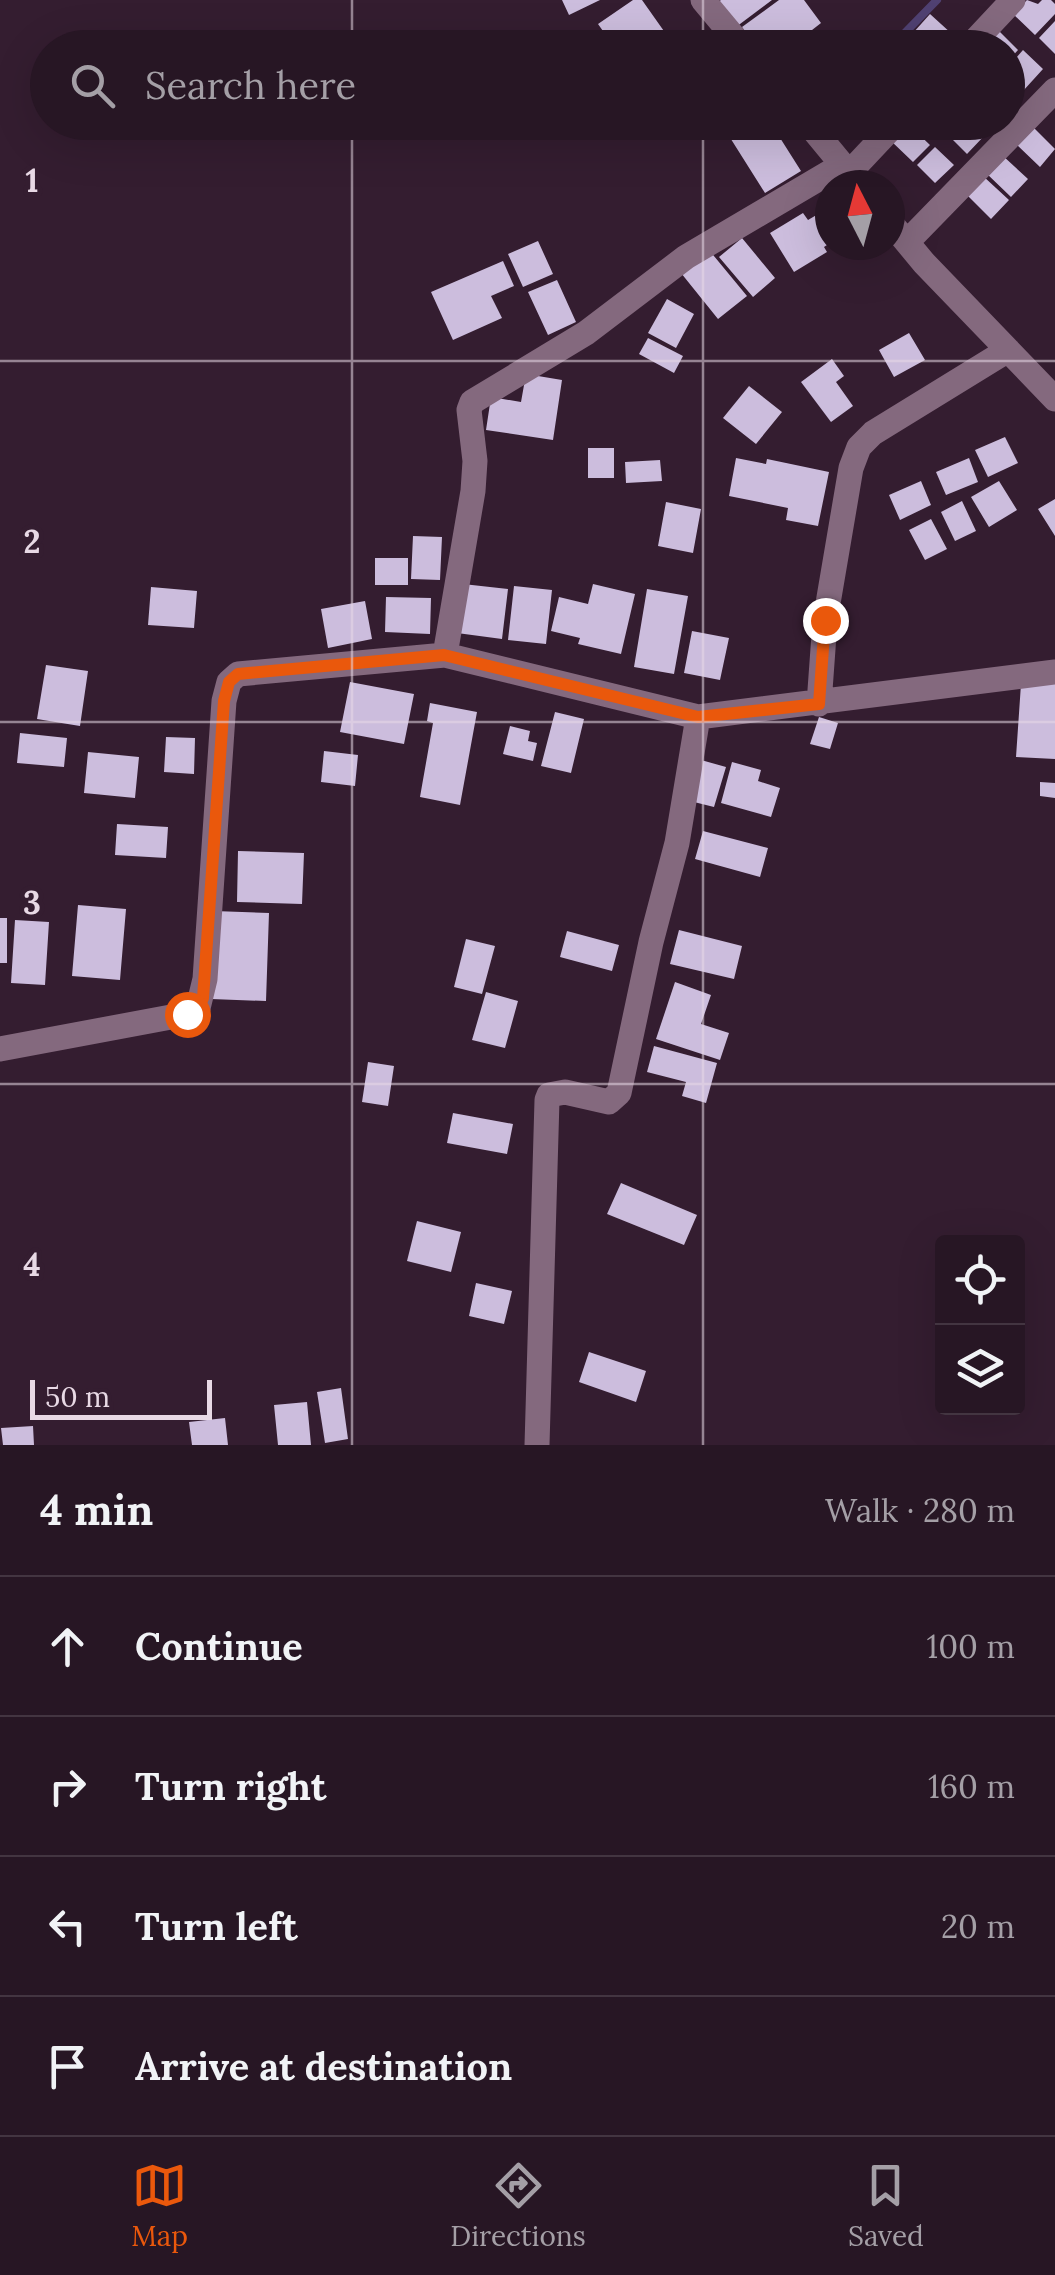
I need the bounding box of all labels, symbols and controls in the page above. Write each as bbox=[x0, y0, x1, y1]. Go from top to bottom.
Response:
search box bbox=[30, 30, 1025, 140]
icon: search bbox=[65, 58, 120, 113]
text: Search here bbox=[145, 61, 356, 109]
text: 1 bbox=[26, 160, 39, 201]
north arrow bbox=[815, 170, 905, 260]
text: 2 bbox=[23, 521, 41, 562]
route end bbox=[803, 598, 849, 644]
text: 3 bbox=[23, 882, 41, 923]
route start bbox=[165, 992, 211, 1038]
map controls bbox=[935, 1235, 1025, 1415]
button: locate bbox=[935, 1235, 1025, 1325]
text: 4 bbox=[23, 1244, 41, 1285]
button: layers bbox=[935, 1325, 1025, 1415]
scale bar bbox=[30, 1375, 212, 1420]
text: 50 m bbox=[45, 1379, 110, 1415]
text: 4 min bbox=[40, 1483, 153, 1537]
text: Walk · 280 m bbox=[825, 1490, 1015, 1531]
icon: ahead bbox=[40, 1619, 95, 1674]
text: Continue bbox=[135, 1622, 303, 1670]
text: 100 m bbox=[927, 1626, 1015, 1667]
icon: right bbox=[40, 1759, 95, 1814]
text: Turn right bbox=[135, 1762, 326, 1810]
text: 160 m bbox=[928, 1766, 1015, 1807]
icon: left bbox=[40, 1899, 95, 1954]
text: Turn left bbox=[135, 1902, 298, 1950]
text: 20 m bbox=[941, 1906, 1015, 1947]
icon: arrive bbox=[40, 2039, 95, 2094]
text: Arrive at destination bbox=[135, 2042, 512, 2090]
tab: Map bbox=[131, 2158, 188, 2254]
tab: Directions bbox=[450, 2158, 586, 2254]
tab: Saved bbox=[848, 2158, 924, 2254]

